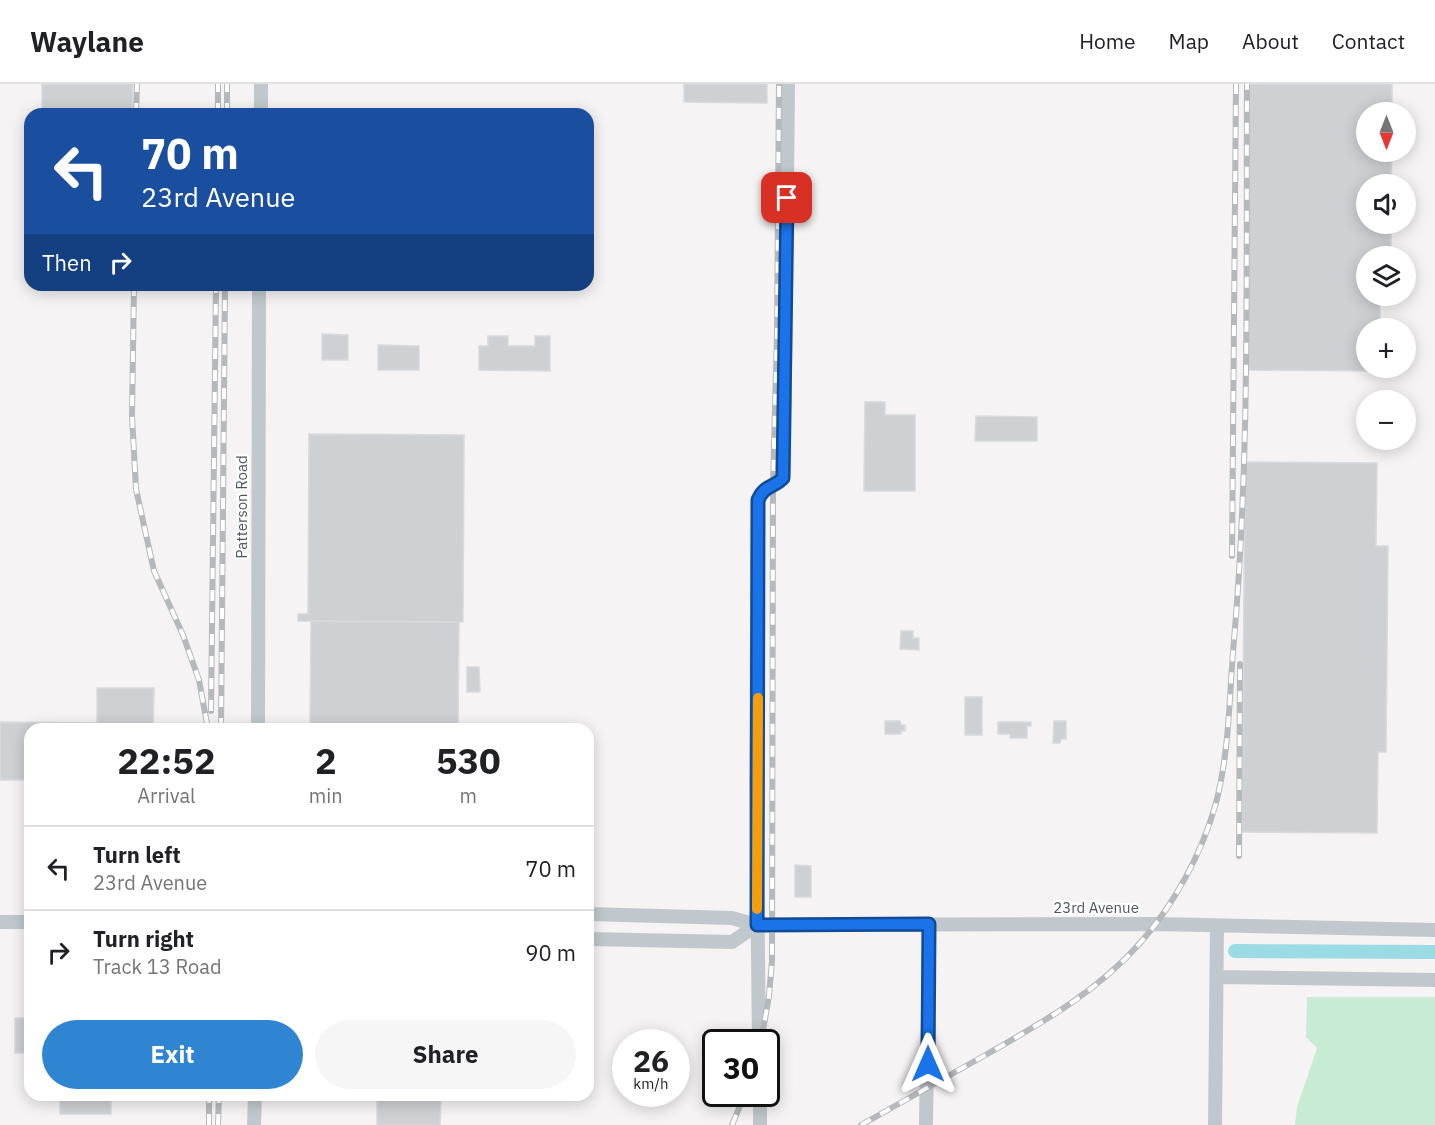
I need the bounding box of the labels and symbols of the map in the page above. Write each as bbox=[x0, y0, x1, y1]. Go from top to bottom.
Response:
north arrow bbox=[1356, 102, 1416, 162]
pin bbox=[761, 172, 812, 223]
street label: Patterson Road bbox=[232, 455, 251, 559]
street label: 23rd Avenue bbox=[1053, 898, 1139, 917]
speed limit sign: 30 bbox=[702, 1029, 780, 1107]
position arrow bbox=[896, 1032, 960, 1096]

